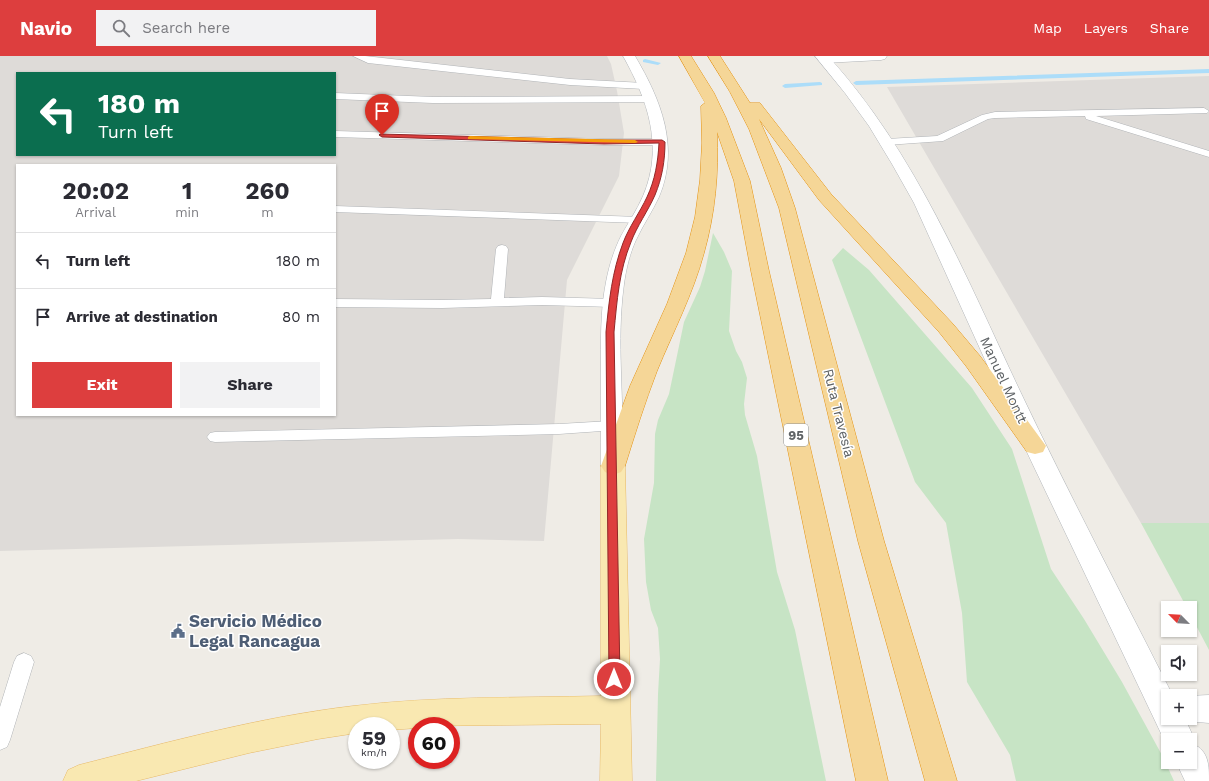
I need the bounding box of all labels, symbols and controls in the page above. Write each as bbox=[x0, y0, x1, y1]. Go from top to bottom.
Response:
search box bbox=[96, 10, 376, 46]
text: Navio bbox=[20, 17, 72, 40]
icon: search bbox=[110, 17, 132, 39]
text: Search here bbox=[142, 19, 230, 37]
text: Map bbox=[1033, 20, 1062, 36]
text: Layers bbox=[1084, 20, 1128, 36]
text: Share bbox=[1150, 20, 1189, 36]
text: 180 m bbox=[98, 87, 180, 120]
icon: left bbox=[32, 88, 84, 140]
pin bbox=[365, 94, 399, 135]
icon: arrive bbox=[371, 100, 393, 122]
text: Turn left bbox=[98, 121, 173, 142]
text: 20:02 bbox=[62, 177, 129, 205]
text: 1 bbox=[182, 177, 192, 205]
text: 260 bbox=[245, 177, 290, 205]
text: Arrival bbox=[75, 205, 116, 220]
text: min bbox=[175, 205, 199, 220]
text: m bbox=[261, 205, 274, 220]
icon: left bbox=[32, 250, 54, 272]
text: Turn left bbox=[66, 252, 130, 270]
text: 180 m bbox=[276, 252, 320, 270]
icon: arrive bbox=[32, 306, 54, 328]
text: Arrive at destination bbox=[66, 308, 218, 326]
text: 80 m bbox=[282, 308, 320, 326]
street label: Manuel Montt bbox=[977, 334, 1031, 426]
button: Exit bbox=[32, 362, 172, 408]
button: Share bbox=[180, 362, 320, 408]
street label: Ruta Travesía bbox=[820, 367, 858, 459]
road number: 95 bbox=[784, 424, 808, 446]
north arrow bbox=[1161, 601, 1197, 637]
map controls bbox=[1161, 601, 1197, 769]
place label: Servicio Médico Legal Rancagua bbox=[189, 611, 322, 651]
public building icon: Servicio Médico Legal Rancagua bbox=[170, 623, 186, 639]
button: sound bbox=[1161, 645, 1197, 681]
position arrow bbox=[593, 658, 635, 700]
button: + bbox=[1161, 689, 1197, 725]
speed limit sign: 60 bbox=[408, 717, 460, 769]
text: 59 bbox=[362, 726, 386, 750]
button: − bbox=[1161, 733, 1197, 769]
text: km/h bbox=[361, 747, 387, 758]

